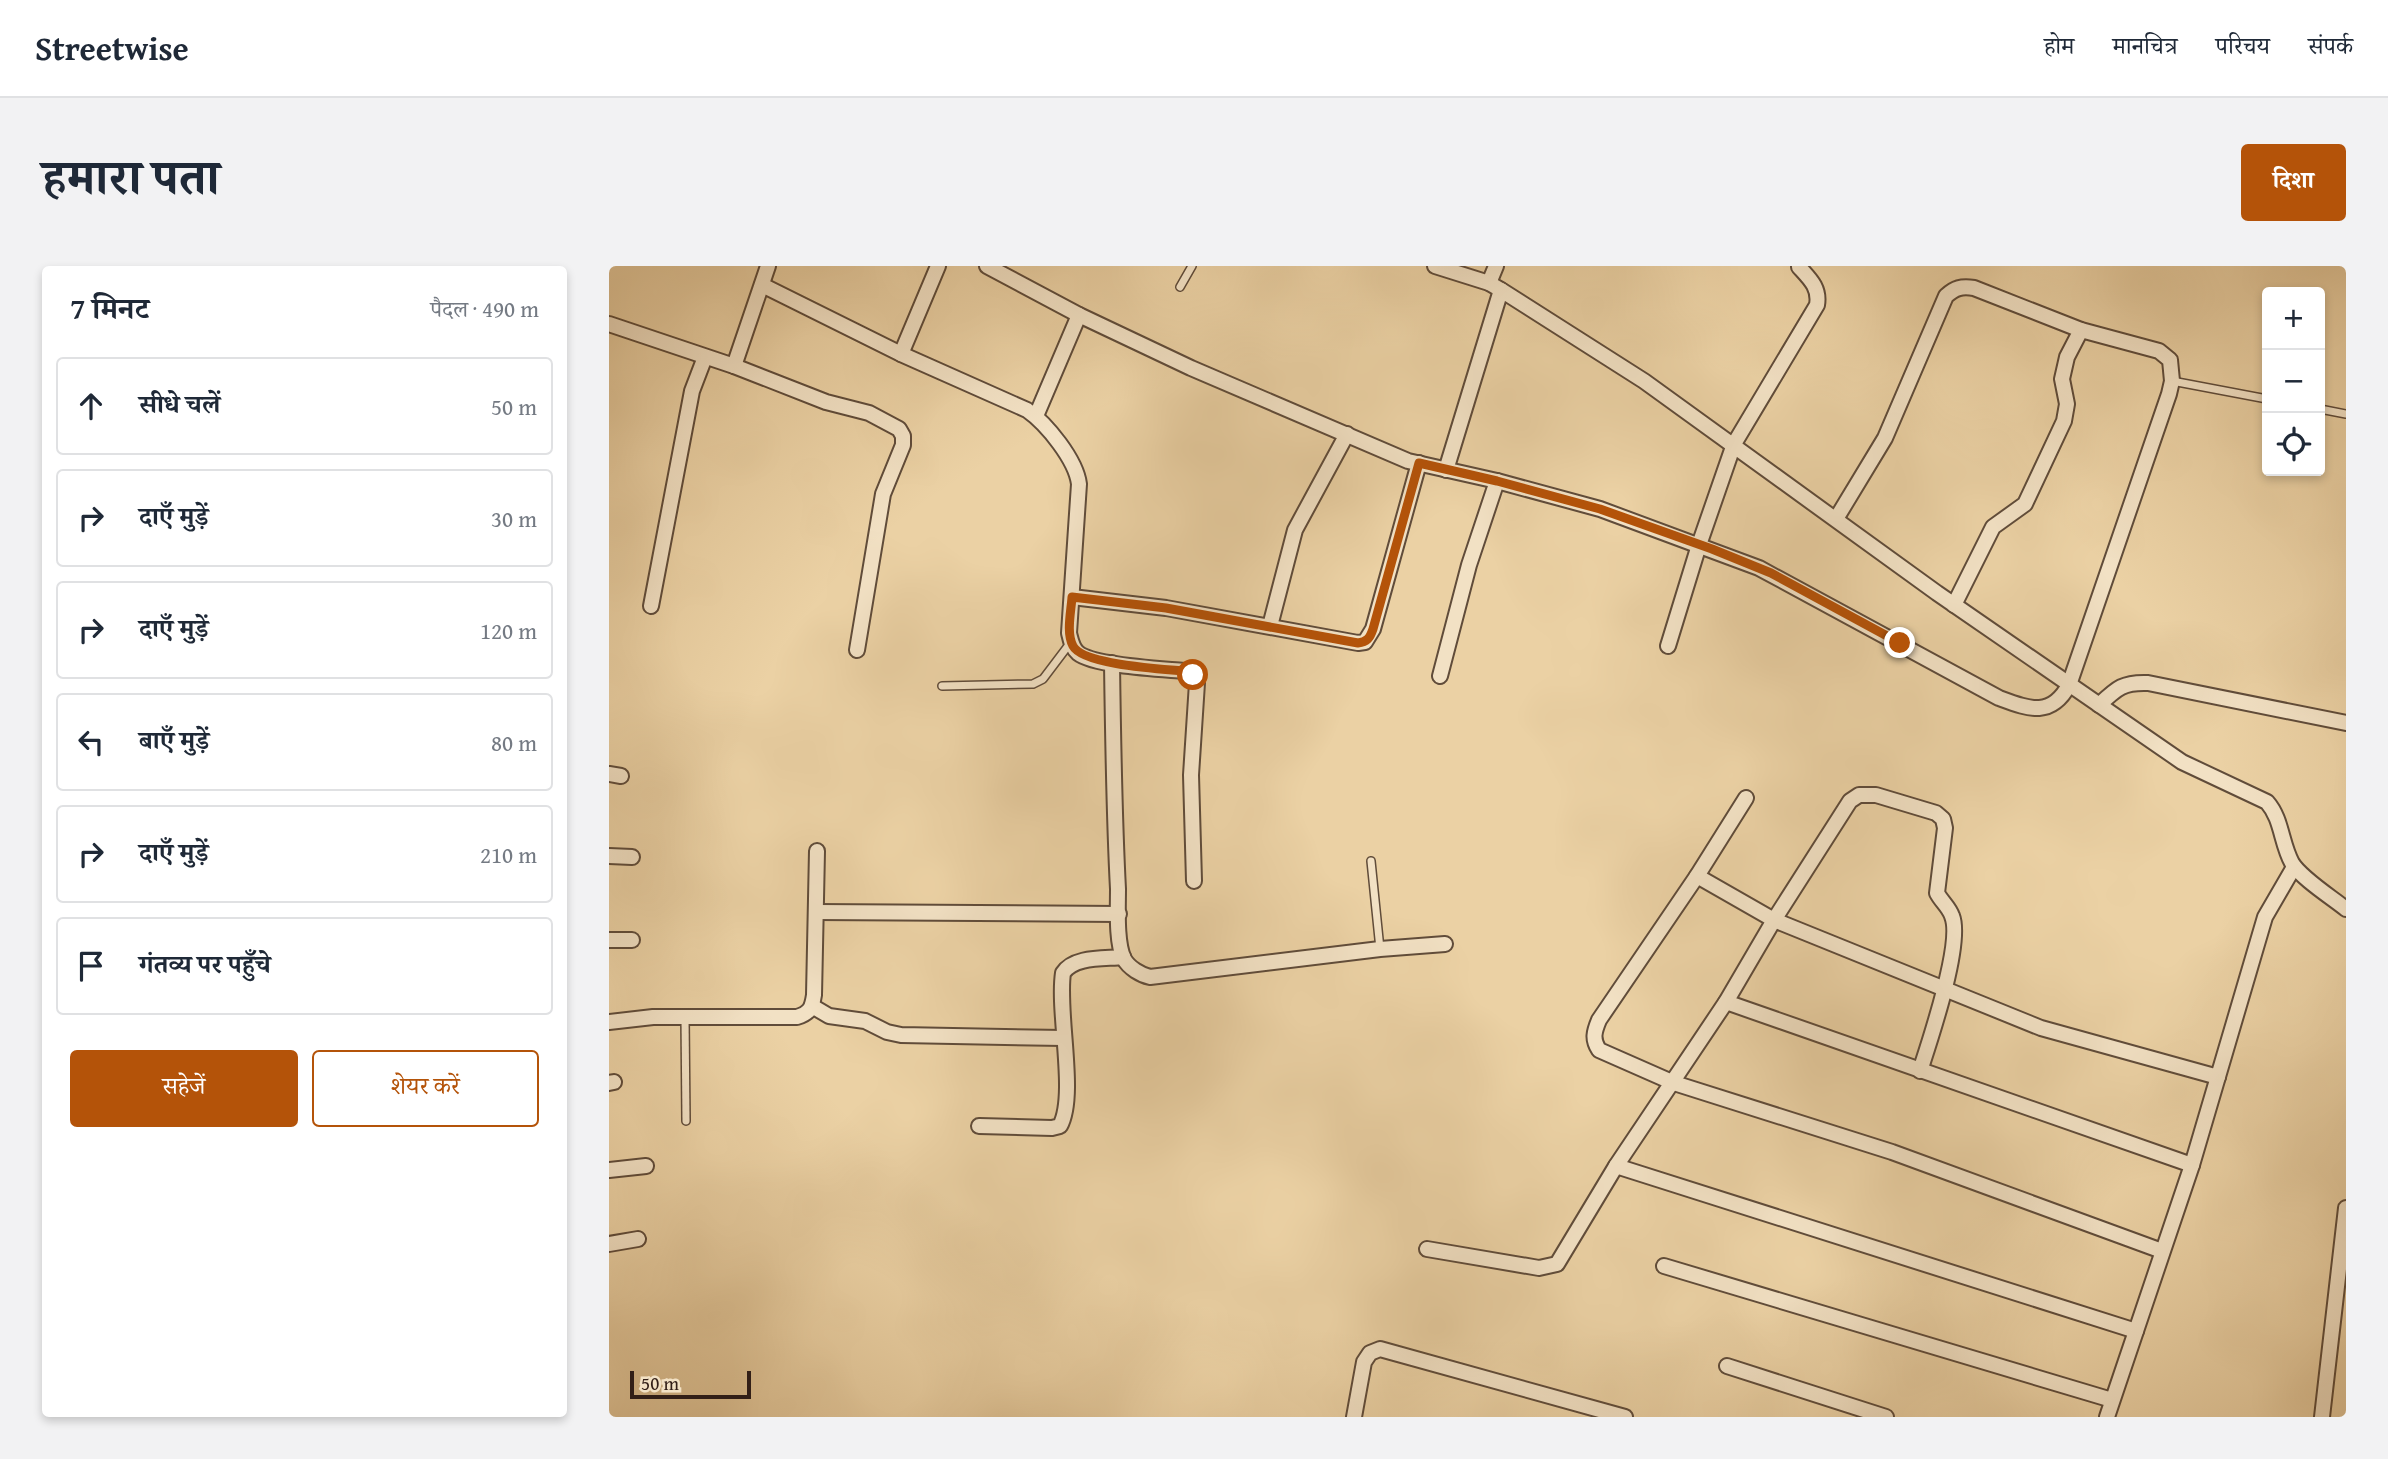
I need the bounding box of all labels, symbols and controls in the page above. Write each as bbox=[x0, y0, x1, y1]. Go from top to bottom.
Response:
text: Streetwise bbox=[35, 24, 189, 72]
text: होम bbox=[2044, 28, 2074, 63]
text: मानचित्र bbox=[2112, 28, 2178, 63]
text: परिचय bbox=[2216, 28, 2270, 63]
text: संपर्क bbox=[2308, 28, 2353, 63]
text: हमारा पता bbox=[42, 140, 220, 212]
button: दिशा bbox=[2241, 144, 2346, 221]
text: 7 मिनट bbox=[70, 286, 149, 330]
map controls bbox=[2262, 287, 2325, 476]
button: + bbox=[2262, 287, 2325, 350]
text: पैदल · 490 m bbox=[430, 292, 539, 325]
button: − bbox=[2262, 350, 2325, 413]
text: सीधे चलें bbox=[139, 384, 220, 423]
icon: ahead bbox=[72, 387, 110, 425]
text: 50 m bbox=[491, 390, 537, 423]
button: locate bbox=[2262, 413, 2325, 476]
text: दाएँ मुड़ें bbox=[139, 496, 208, 535]
icon: right bbox=[72, 499, 110, 537]
text: 30 m bbox=[491, 502, 537, 535]
text: दाएँ मुड़ें bbox=[139, 608, 208, 647]
icon: right bbox=[72, 611, 110, 649]
text: 120 m bbox=[480, 614, 537, 647]
route end bbox=[1884, 627, 1915, 658]
route start bbox=[1177, 659, 1208, 690]
text: बाएँ मुड़ें bbox=[139, 720, 209, 759]
icon: left bbox=[72, 723, 110, 761]
text: 80 m bbox=[491, 726, 537, 759]
text: दाएँ मुड़ें bbox=[139, 832, 208, 871]
icon: right bbox=[72, 835, 110, 873]
text: 210 m bbox=[480, 838, 537, 871]
text: गंतव्य पर पहुँचे bbox=[139, 944, 271, 983]
icon: arrive bbox=[72, 947, 110, 985]
button: सहेजें bbox=[70, 1050, 298, 1127]
button: शेयर करें bbox=[312, 1050, 539, 1127]
scale bar bbox=[630, 1368, 751, 1400]
text: 50 m bbox=[641, 1369, 679, 1397]

